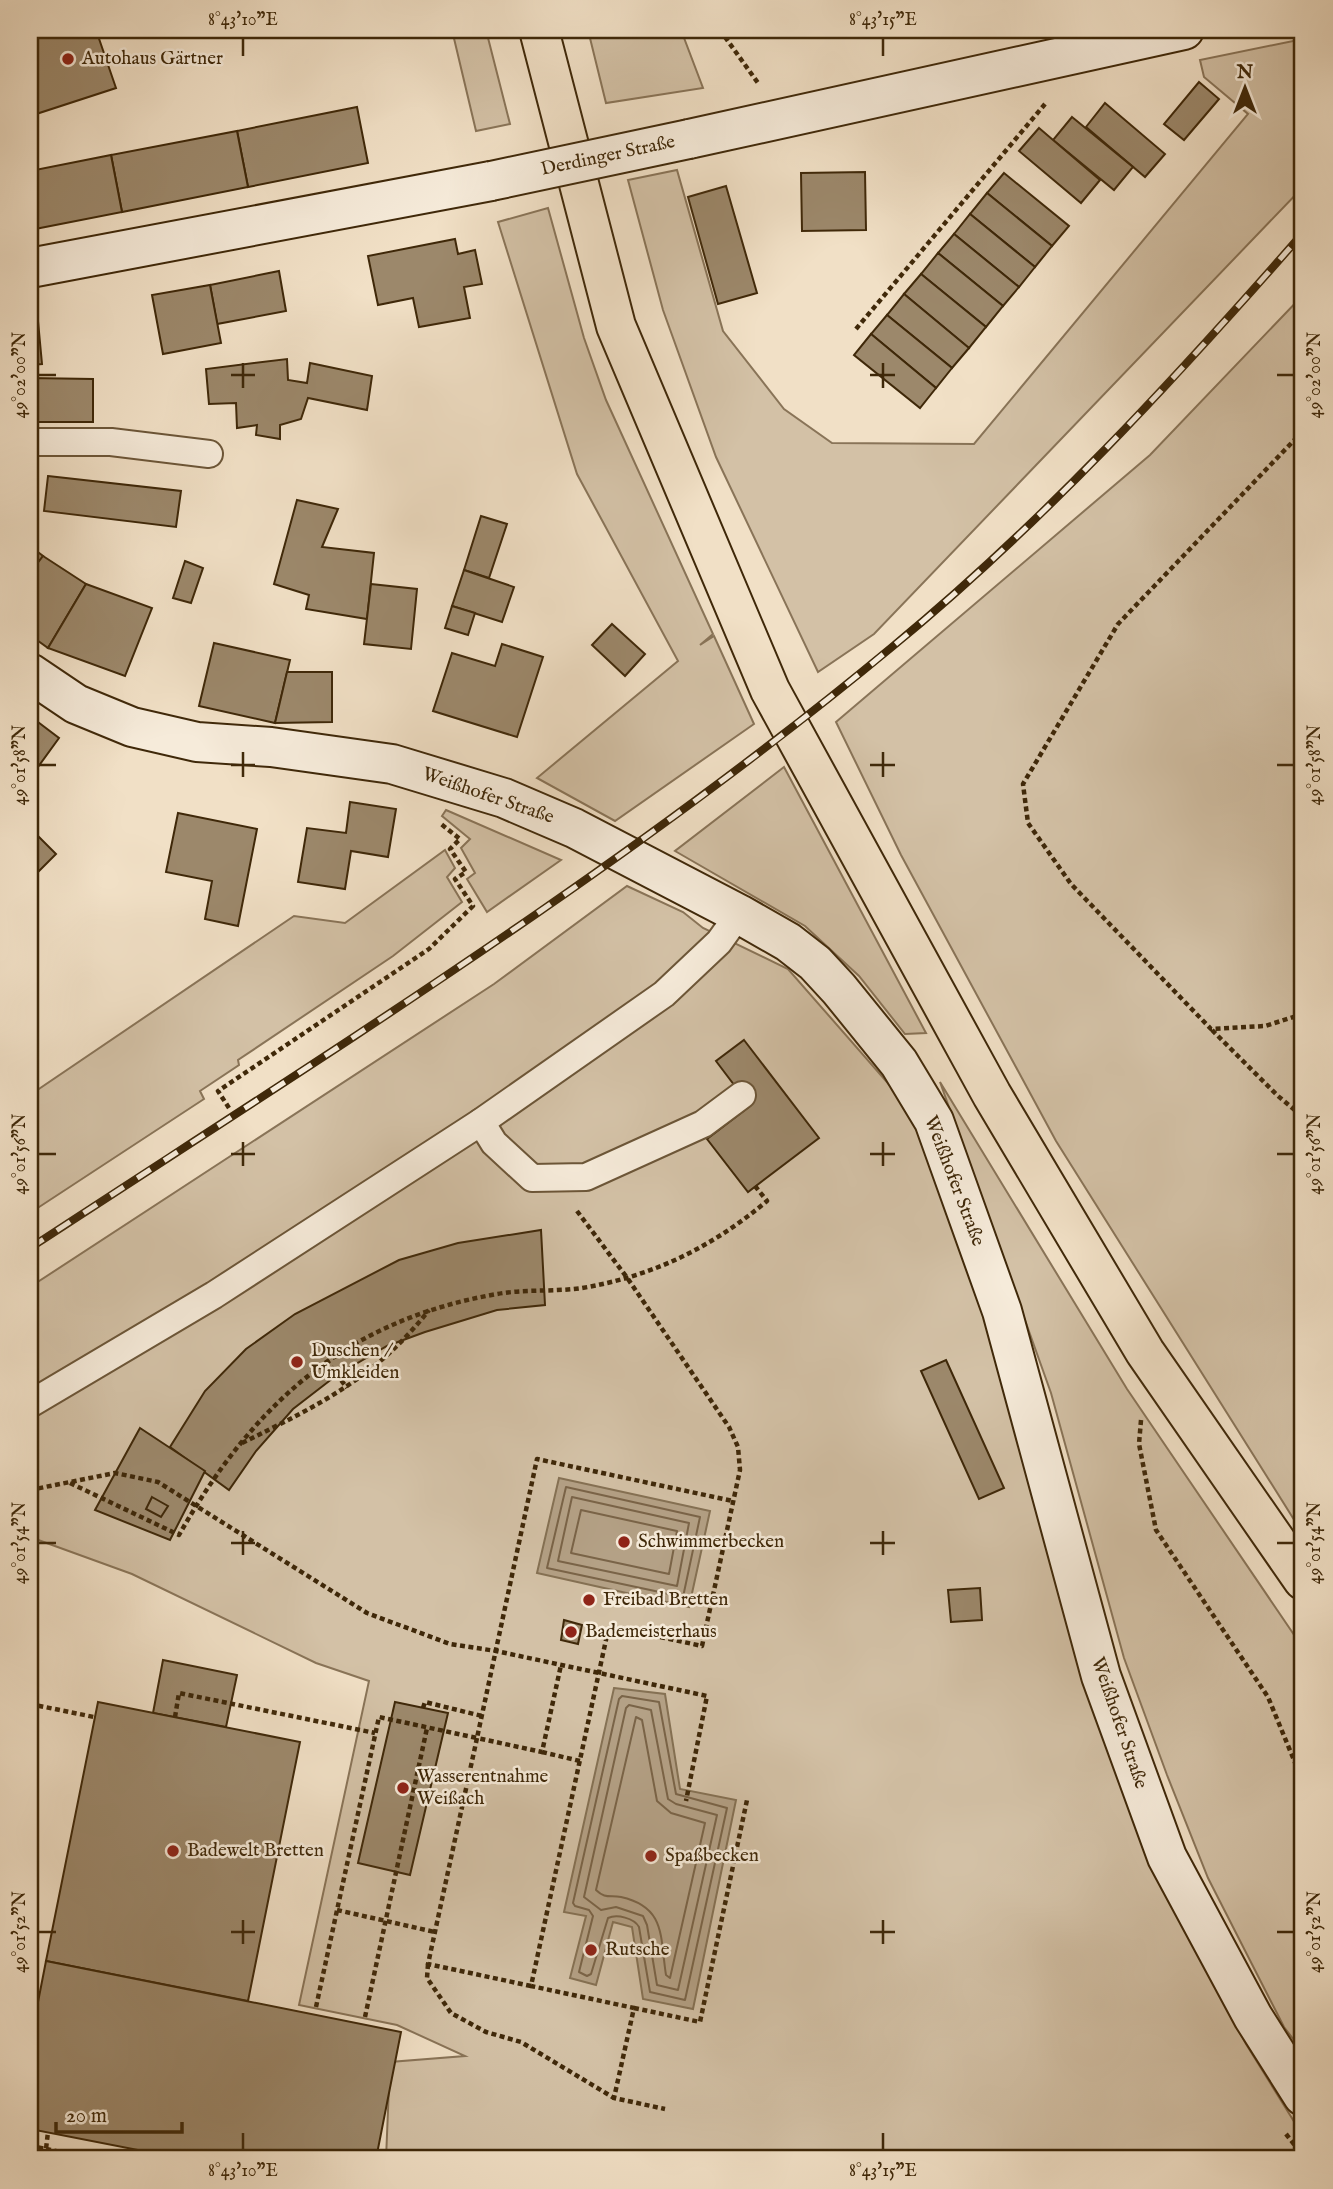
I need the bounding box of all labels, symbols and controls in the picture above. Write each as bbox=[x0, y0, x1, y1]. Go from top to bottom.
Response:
text: 8°43'10"E bbox=[208, 9, 278, 32]
text: 8°43'15"E bbox=[849, 9, 917, 32]
place label: Autohaus Gärtner bbox=[81, 47, 223, 71]
marker: Autohaus Gärtner bbox=[60, 51, 76, 67]
north arrow bbox=[1210, 52, 1280, 122]
text: N bbox=[1236, 61, 1254, 85]
street label: Derdinger Straße bbox=[539, 130, 677, 182]
text: 49°02'00"N bbox=[9, 331, 32, 418]
text: 49°02'00"N bbox=[1304, 331, 1327, 418]
text: 49°01'58"N bbox=[9, 724, 32, 805]
text: 49°01'58"N bbox=[1304, 724, 1327, 805]
street label: Weißhofer Straße bbox=[419, 762, 557, 830]
street label: Weißhofer Straße bbox=[918, 1112, 990, 1250]
text: 49°01'56"N bbox=[9, 1113, 32, 1195]
text: 49°01'56"N bbox=[1304, 1113, 1327, 1195]
place label: Duschen / Umkleiden bbox=[311, 1339, 399, 1385]
marker: Duschen / Umkleiden bbox=[289, 1354, 305, 1370]
text: 49°01'54"N bbox=[9, 1501, 32, 1584]
text: 49°01'54"N bbox=[1304, 1501, 1327, 1584]
place label: Schwimmerbecken bbox=[638, 1530, 784, 1554]
marker: Schwimmerbecken bbox=[616, 1534, 632, 1550]
place label: Freibad Bretten bbox=[603, 1588, 728, 1612]
marker: Freibad Bretten bbox=[581, 1592, 597, 1608]
place label: Bademeisterhaus bbox=[585, 1620, 717, 1644]
marker: Bademeisterhaus bbox=[563, 1624, 579, 1640]
street label: Weißhofer Straße bbox=[1085, 1654, 1153, 1792]
place label: Wasserentnahme Weißach bbox=[417, 1765, 549, 1811]
marker: Wasserentnahme Weißach bbox=[395, 1780, 411, 1796]
place label: Badewelt Bretten bbox=[187, 1839, 324, 1863]
marker: Badewelt Bretten bbox=[165, 1843, 181, 1859]
place label: Spaßbecken bbox=[665, 1844, 759, 1868]
marker: Spaßbecken bbox=[643, 1848, 659, 1864]
text: 49°01'52"N bbox=[9, 1890, 32, 1973]
text: 49°01'52"N bbox=[1304, 1890, 1327, 1973]
place label: Rutsche bbox=[605, 1938, 670, 1962]
marker: Rutsche bbox=[583, 1942, 599, 1958]
scale bar bbox=[56, 2091, 182, 2135]
text: 20 m bbox=[66, 2103, 107, 2130]
text: 8°43'10"E bbox=[208, 2160, 278, 2183]
text: 8°43'15"E bbox=[849, 2160, 917, 2183]

